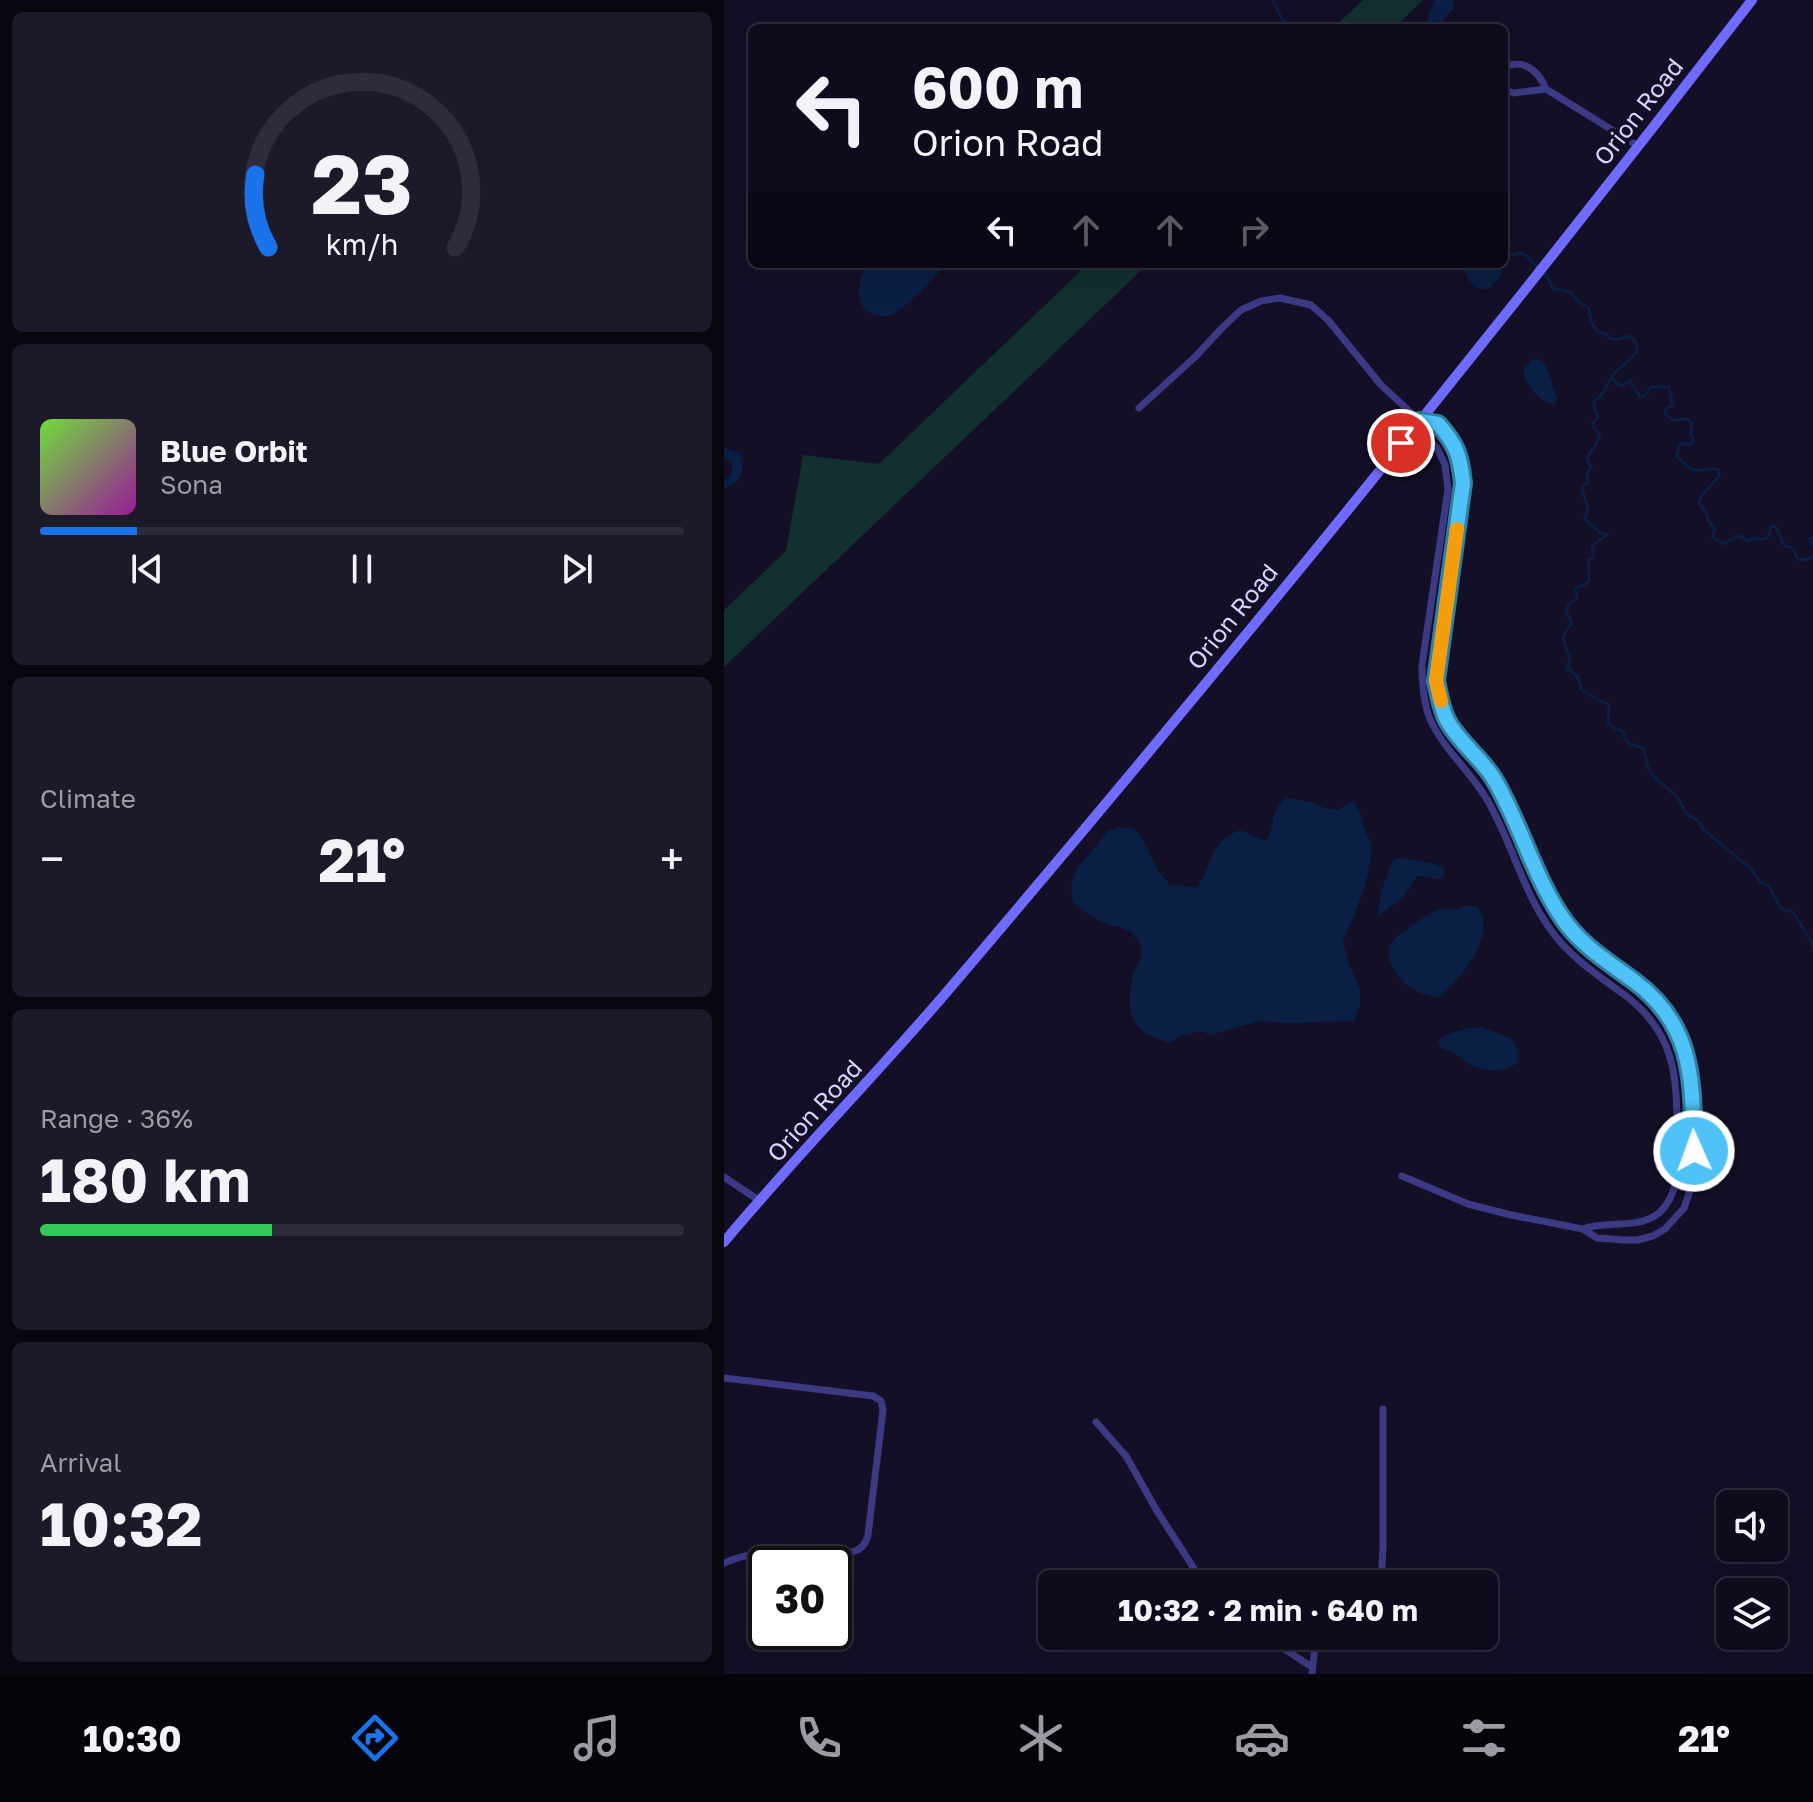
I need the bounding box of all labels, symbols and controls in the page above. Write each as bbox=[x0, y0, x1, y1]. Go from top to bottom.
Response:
street label: Orion Road bbox=[1587, 52, 1688, 170]
text: 600 m bbox=[912, 53, 1083, 120]
icon: left bbox=[780, 56, 884, 160]
text: Orion Road bbox=[912, 121, 1103, 164]
text: 23 bbox=[311, 132, 413, 232]
icon: left bbox=[980, 208, 1024, 252]
icon: ahead bbox=[1064, 208, 1108, 252]
icon: ahead bbox=[1148, 208, 1192, 252]
icon: right bbox=[1232, 208, 1276, 252]
text: km/h bbox=[326, 227, 398, 261]
pin bbox=[1367, 409, 1435, 477]
icon: arrive bbox=[1379, 421, 1423, 465]
text: Blue Orbit bbox=[160, 433, 308, 469]
text: Sona bbox=[160, 469, 223, 500]
icon: previous bbox=[125, 547, 169, 591]
icon: pause bbox=[340, 547, 384, 591]
icon: next bbox=[555, 547, 599, 591]
street label: Orion Road bbox=[1180, 557, 1283, 675]
text: Climate bbox=[40, 783, 136, 814]
text: 21° bbox=[319, 823, 405, 895]
text: − bbox=[40, 832, 64, 885]
text: + bbox=[660, 832, 684, 885]
street label: Orion Road bbox=[760, 1053, 867, 1167]
text: Range · 36% bbox=[40, 1103, 193, 1134]
position arrow bbox=[1652, 1109, 1736, 1193]
text: 180 km bbox=[40, 1143, 251, 1215]
text: Arrival bbox=[40, 1447, 121, 1478]
text: 10:32 bbox=[40, 1487, 202, 1559]
map controls bbox=[1716, 1490, 1788, 1650]
button: sound bbox=[1716, 1490, 1788, 1562]
speed limit sign: 30 bbox=[748, 1546, 852, 1650]
button: layers bbox=[1716, 1578, 1788, 1650]
text: 10:32 · 2 min · 640 m bbox=[1118, 1592, 1418, 1628]
icon: directions bbox=[347, 1710, 403, 1766]
icon: music bbox=[569, 1710, 625, 1766]
icon: phone bbox=[791, 1710, 847, 1766]
icon: climate bbox=[1013, 1710, 1069, 1766]
icon: car bbox=[1234, 1710, 1290, 1766]
icon: filters bbox=[1456, 1710, 1512, 1766]
text: 10:30 bbox=[83, 1717, 182, 1760]
text: 21° bbox=[1678, 1717, 1730, 1760]

